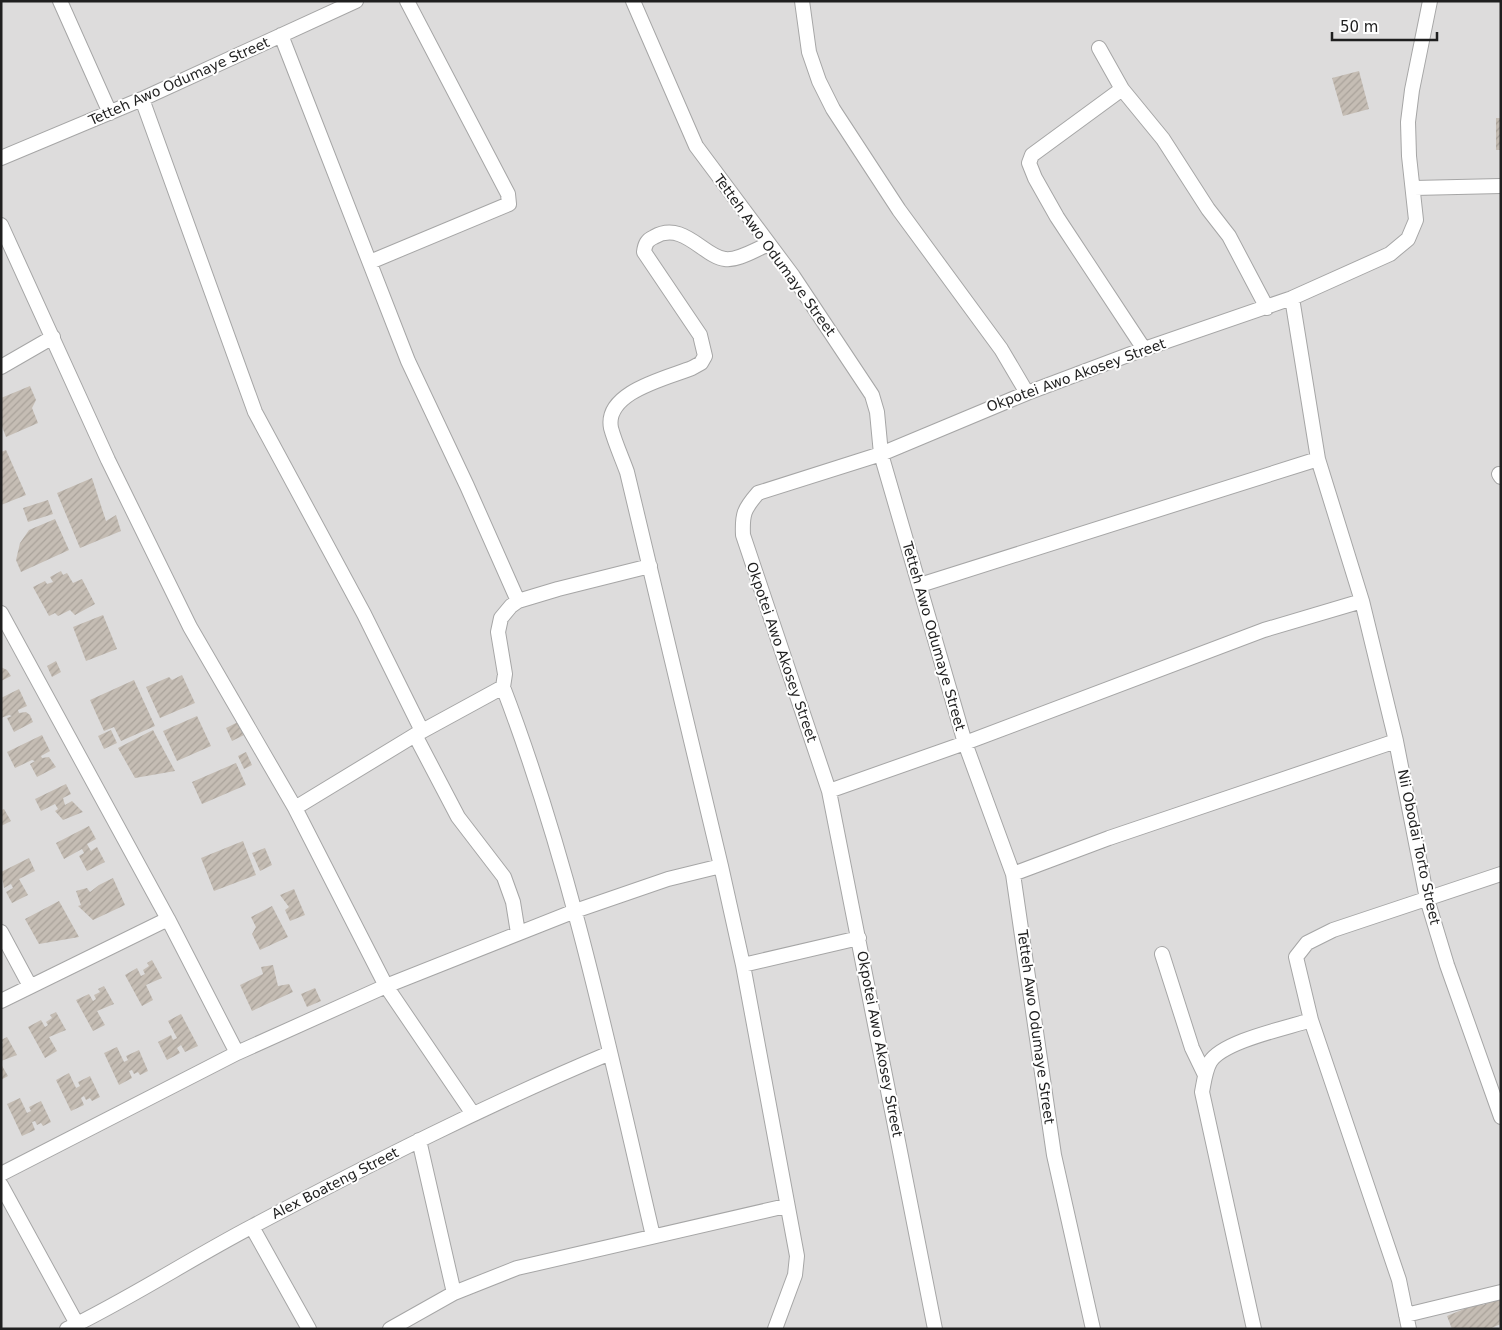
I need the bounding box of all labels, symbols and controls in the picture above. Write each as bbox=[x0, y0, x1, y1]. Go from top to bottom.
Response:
scale bar bbox=[1332, 10, 1437, 42]
text: 50 m bbox=[1340, 18, 1378, 36]
street label: Tetteh Awo Odumaye Street bbox=[85, 34, 272, 129]
street label: Tetteh Awo Odumaye Street bbox=[710, 170, 839, 339]
street label: Okpotei Awo Akosey Street bbox=[984, 335, 1168, 415]
street label: Tetteh Awo Odumaye Street bbox=[899, 539, 969, 733]
street label: Okpotei Awo Akosey Street bbox=[744, 560, 821, 745]
street label: Nii Obodai Torto Street bbox=[1395, 768, 1443, 927]
street label: Tetteh Awo Odumaye Street bbox=[1014, 928, 1058, 1126]
street label: Okpotei Awo Akosey Street bbox=[854, 949, 906, 1139]
street label: Alex Boateng Street bbox=[269, 1144, 402, 1222]

